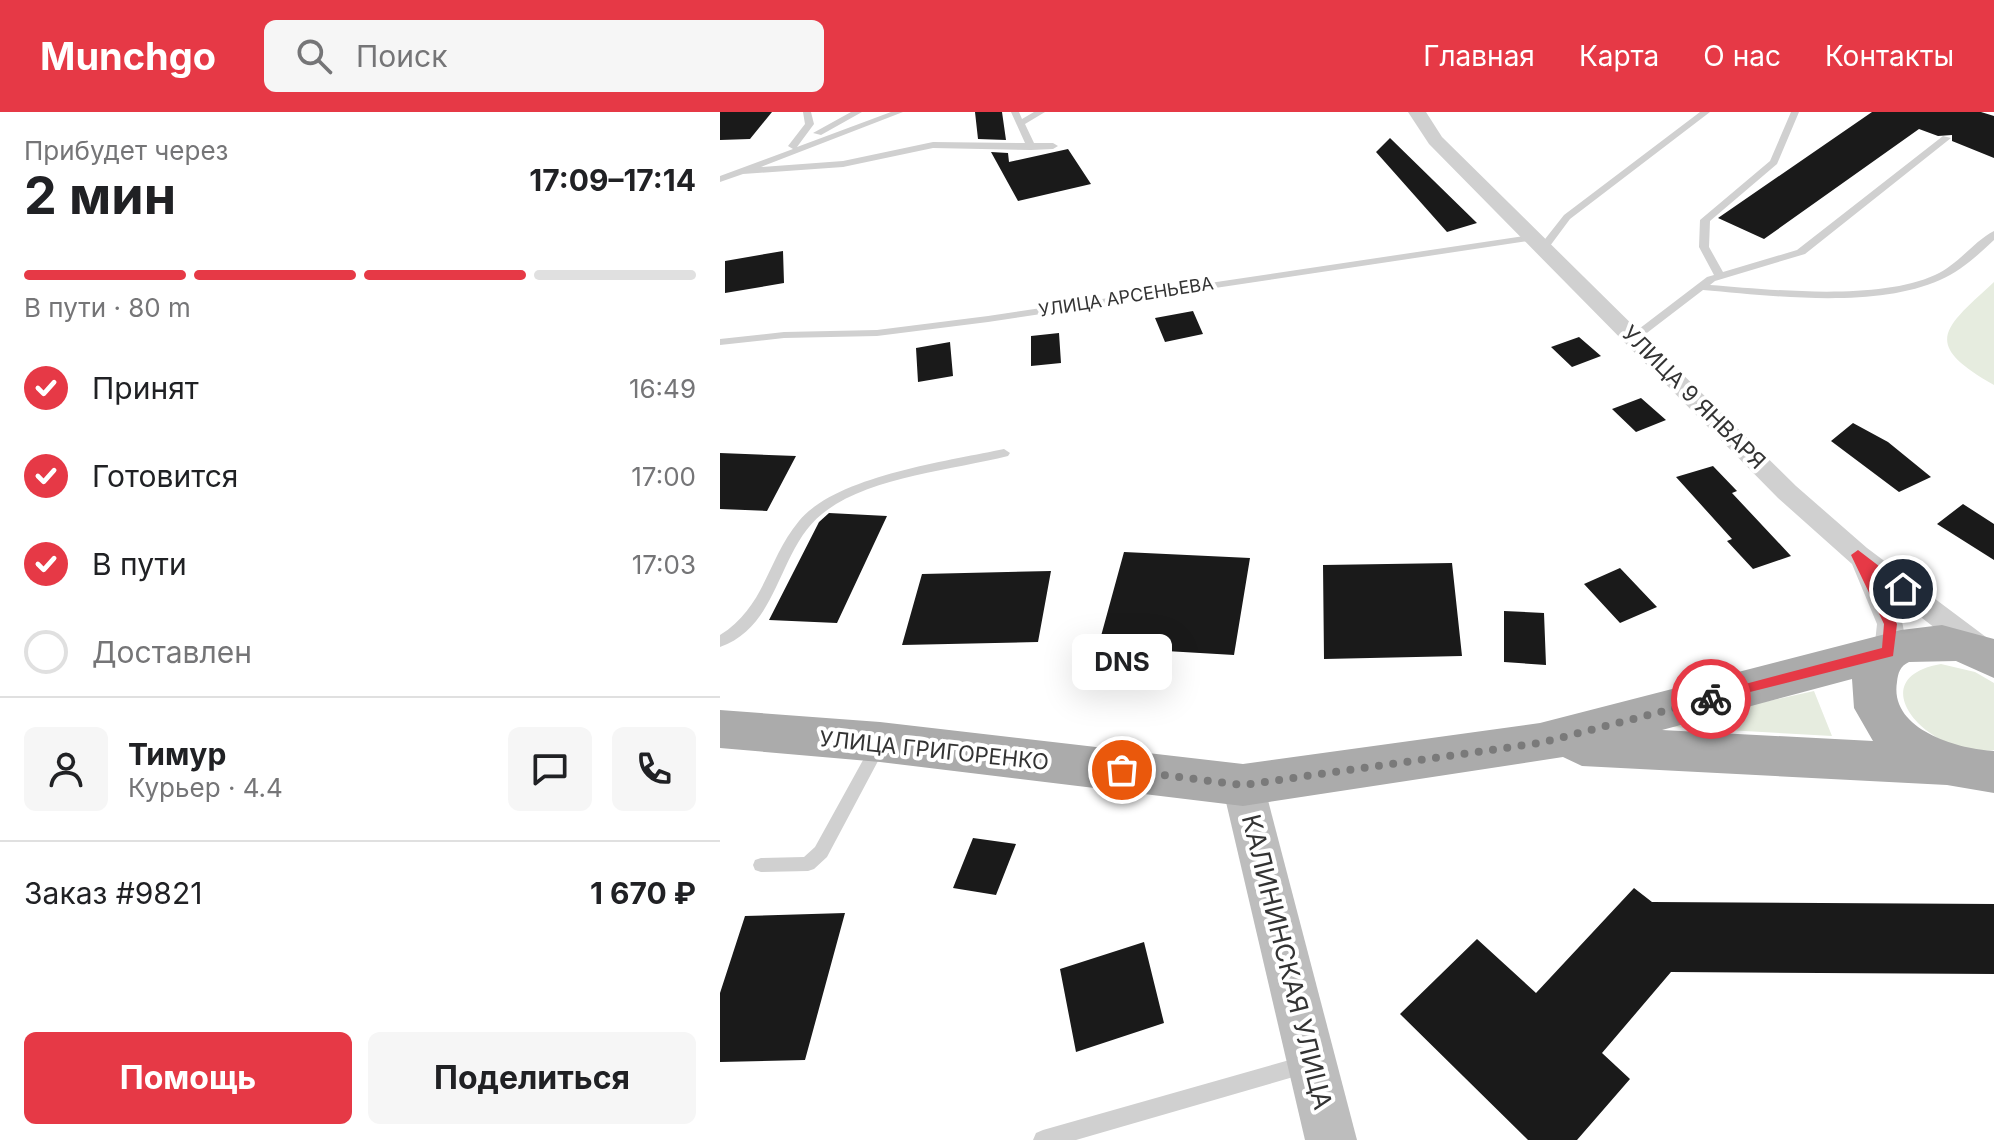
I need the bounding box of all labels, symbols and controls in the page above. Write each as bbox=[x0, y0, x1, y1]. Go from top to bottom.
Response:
search box bbox=[264, 20, 824, 92]
text: Munchgo bbox=[40, 33, 216, 79]
icon: search bbox=[292, 34, 336, 78]
text: Поиск bbox=[356, 38, 447, 74]
text: Главная bbox=[1423, 39, 1535, 73]
text: Карта bbox=[1579, 39, 1659, 73]
text: О нас bbox=[1703, 39, 1781, 73]
text: Контакты bbox=[1825, 39, 1954, 73]
text: Прибудет через bbox=[24, 135, 228, 166]
text: 17:09–17:14 bbox=[529, 162, 696, 198]
text: 2 мин bbox=[24, 164, 176, 227]
street label: УЛИЦА АРСЕНЬЕВА bbox=[1037, 272, 1215, 321]
text: В пути · 80 m bbox=[24, 292, 191, 323]
street label: УЛИЦА 9 ЯНВАРЯ bbox=[1617, 320, 1771, 474]
icon: check bbox=[24, 366, 68, 410]
text: Принят bbox=[92, 370, 199, 406]
text: 16:49 bbox=[629, 373, 696, 404]
icon: check bbox=[24, 454, 68, 498]
text: Готовится bbox=[92, 458, 238, 494]
text: 17:00 bbox=[631, 461, 696, 492]
icon: check bbox=[24, 542, 68, 586]
text: В пути bbox=[92, 546, 187, 582]
text: 17:03 bbox=[632, 549, 696, 580]
pin bbox=[1869, 555, 1937, 623]
icon: home bbox=[1881, 567, 1925, 611]
text: Доставлен bbox=[92, 634, 252, 670]
callout: DNS bbox=[1072, 634, 1172, 690]
text: DNS bbox=[1094, 646, 1150, 677]
courier bbox=[1671, 659, 1751, 739]
icon: bike bbox=[1689, 677, 1733, 721]
street label: УЛИЦА ГРИГОРЕНКО bbox=[818, 725, 1050, 775]
button: person bbox=[24, 727, 108, 811]
button: chat bbox=[508, 727, 592, 811]
button: phone bbox=[612, 727, 696, 811]
text: Тимур bbox=[128, 736, 226, 772]
pin bbox=[1088, 736, 1156, 804]
icon: bag bbox=[1100, 748, 1144, 792]
text: Курьер · 4.4 bbox=[128, 772, 283, 803]
street label: КАЛИНИНСКАЯ УЛИЦА bbox=[1236, 811, 1339, 1113]
text: Заказ #9821 bbox=[24, 875, 202, 911]
text: 1 670 ₽ bbox=[590, 875, 696, 911]
button: Помощь bbox=[24, 1032, 352, 1124]
button: Поделиться bbox=[368, 1032, 696, 1124]

